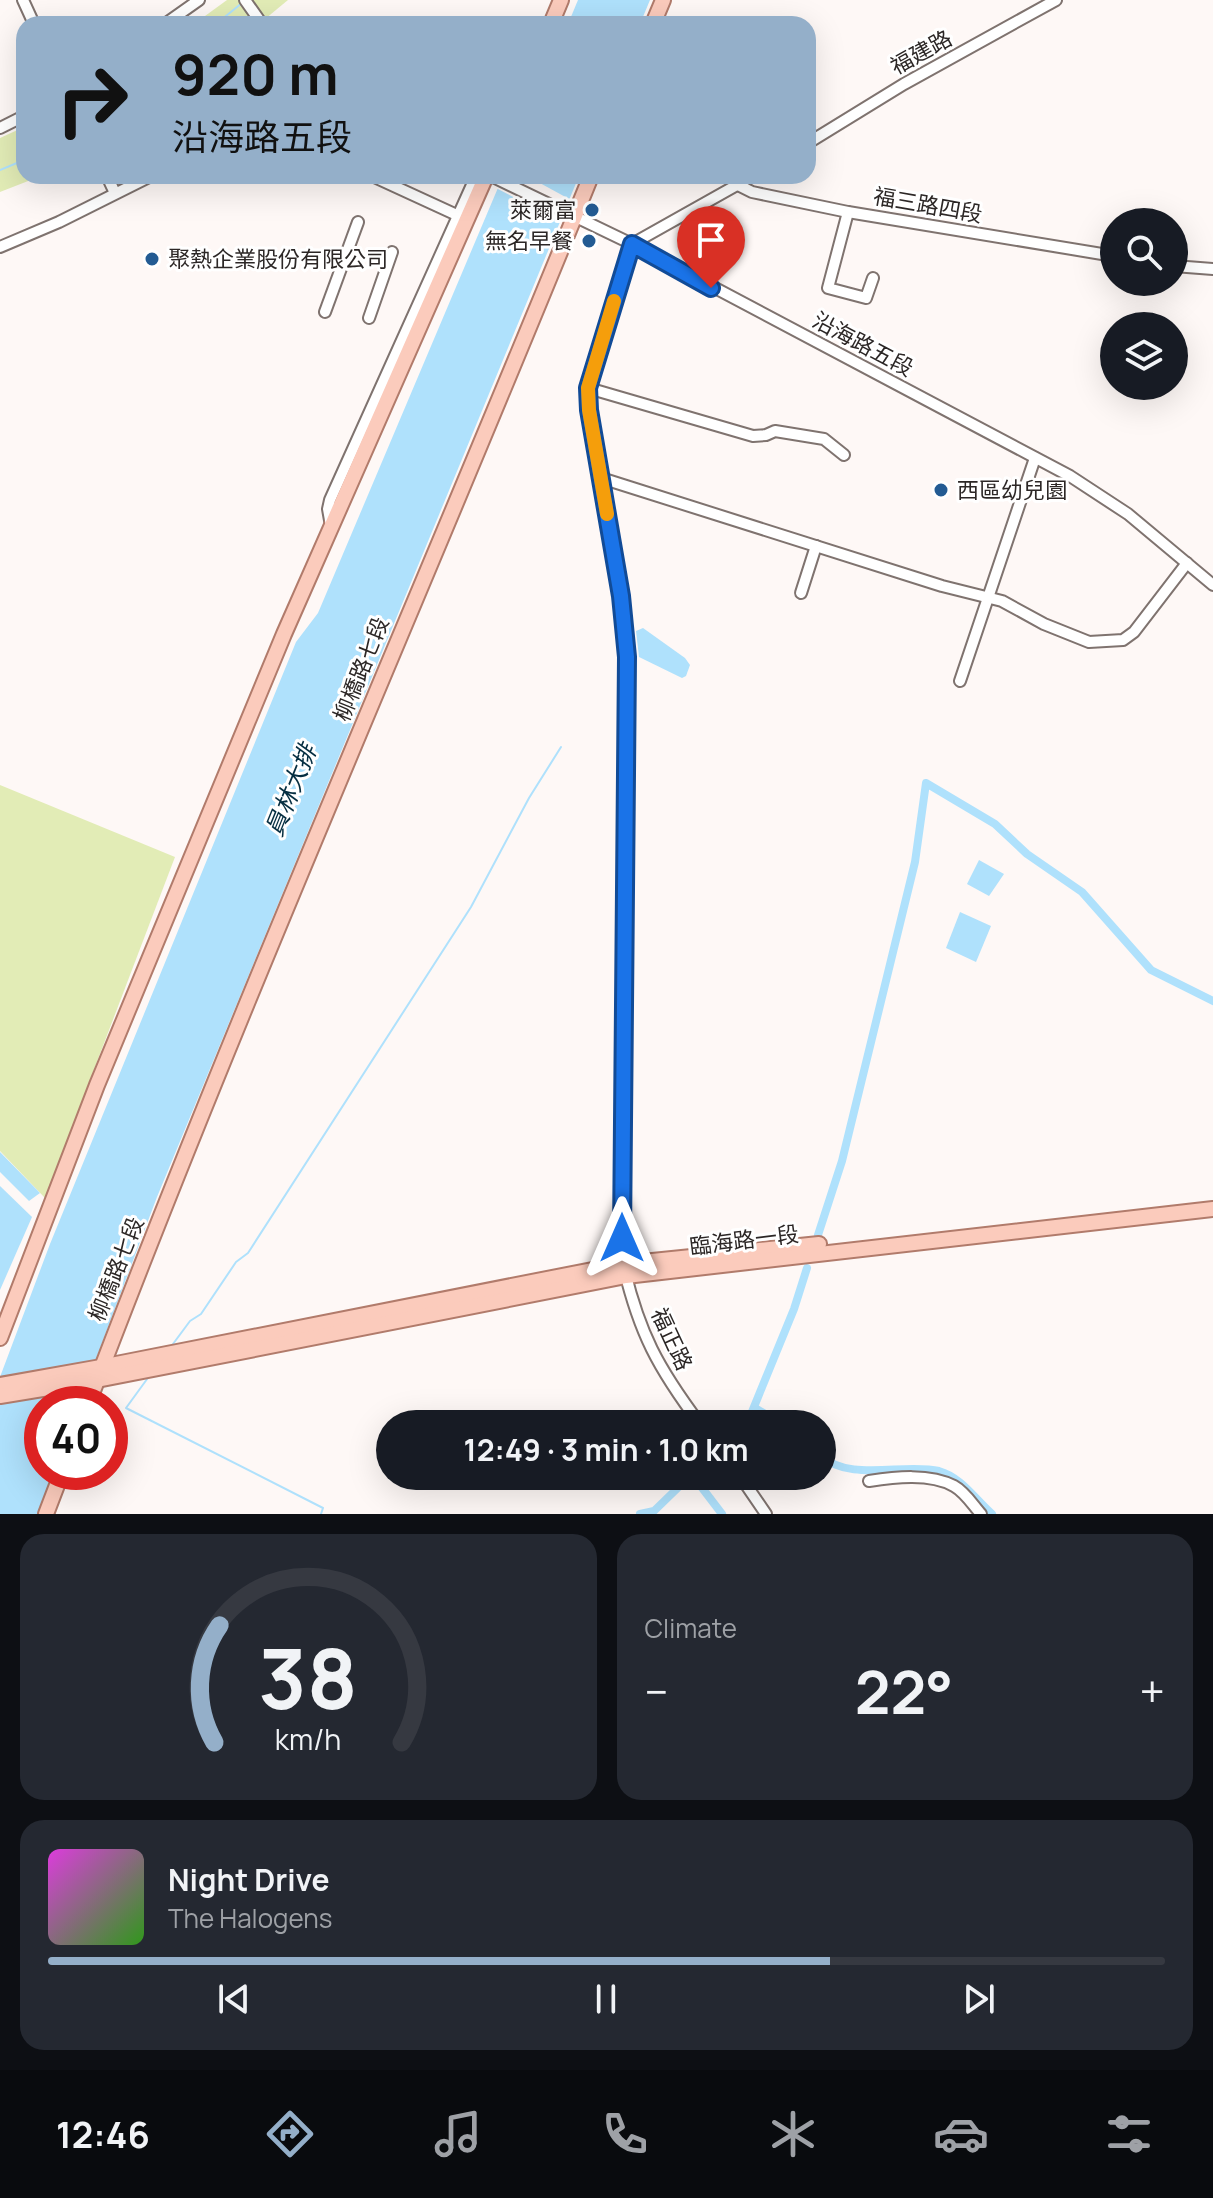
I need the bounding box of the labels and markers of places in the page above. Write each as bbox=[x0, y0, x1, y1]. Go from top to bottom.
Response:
place label: 萊爾富 bbox=[510, 195, 576, 225]
marker: 萊爾富 bbox=[583, 201, 601, 219]
pin bbox=[677, 206, 745, 288]
place label: 無名早餐 bbox=[485, 226, 573, 256]
marker: 無名早餐 bbox=[580, 232, 598, 250]
place label: 聚熱企業股份有限公司 bbox=[168, 244, 388, 274]
marker: 聚熱企業股份有限公司 bbox=[143, 250, 161, 268]
place label: 西區幼兒園 bbox=[957, 475, 1067, 505]
marker: 西區幼兒園 bbox=[932, 481, 950, 499]

